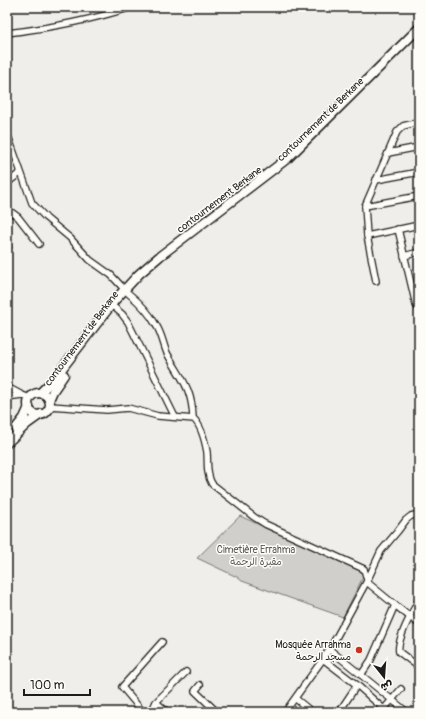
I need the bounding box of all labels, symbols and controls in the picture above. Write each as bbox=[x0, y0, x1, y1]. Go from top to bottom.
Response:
street label: contournement de Berkane bbox=[275, 75, 366, 164]
street label: contournement Berkane bbox=[175, 164, 264, 236]
street label: contournement de Berkane bbox=[42, 289, 121, 388]
park label: Cimetière Errahma مقبرة الرحمة bbox=[217, 544, 296, 568]
place label: Mosquée Arrahma مسجد الرحمة bbox=[275, 639, 351, 663]
marker: Mosquée Arrahma مسجد الرحمة bbox=[354, 645, 364, 655]
north arrow bbox=[364, 657, 404, 697]
scale bar bbox=[24, 671, 90, 697]
text: 100 m bbox=[30, 678, 65, 693]
text: ش bbox=[379, 678, 394, 694]

